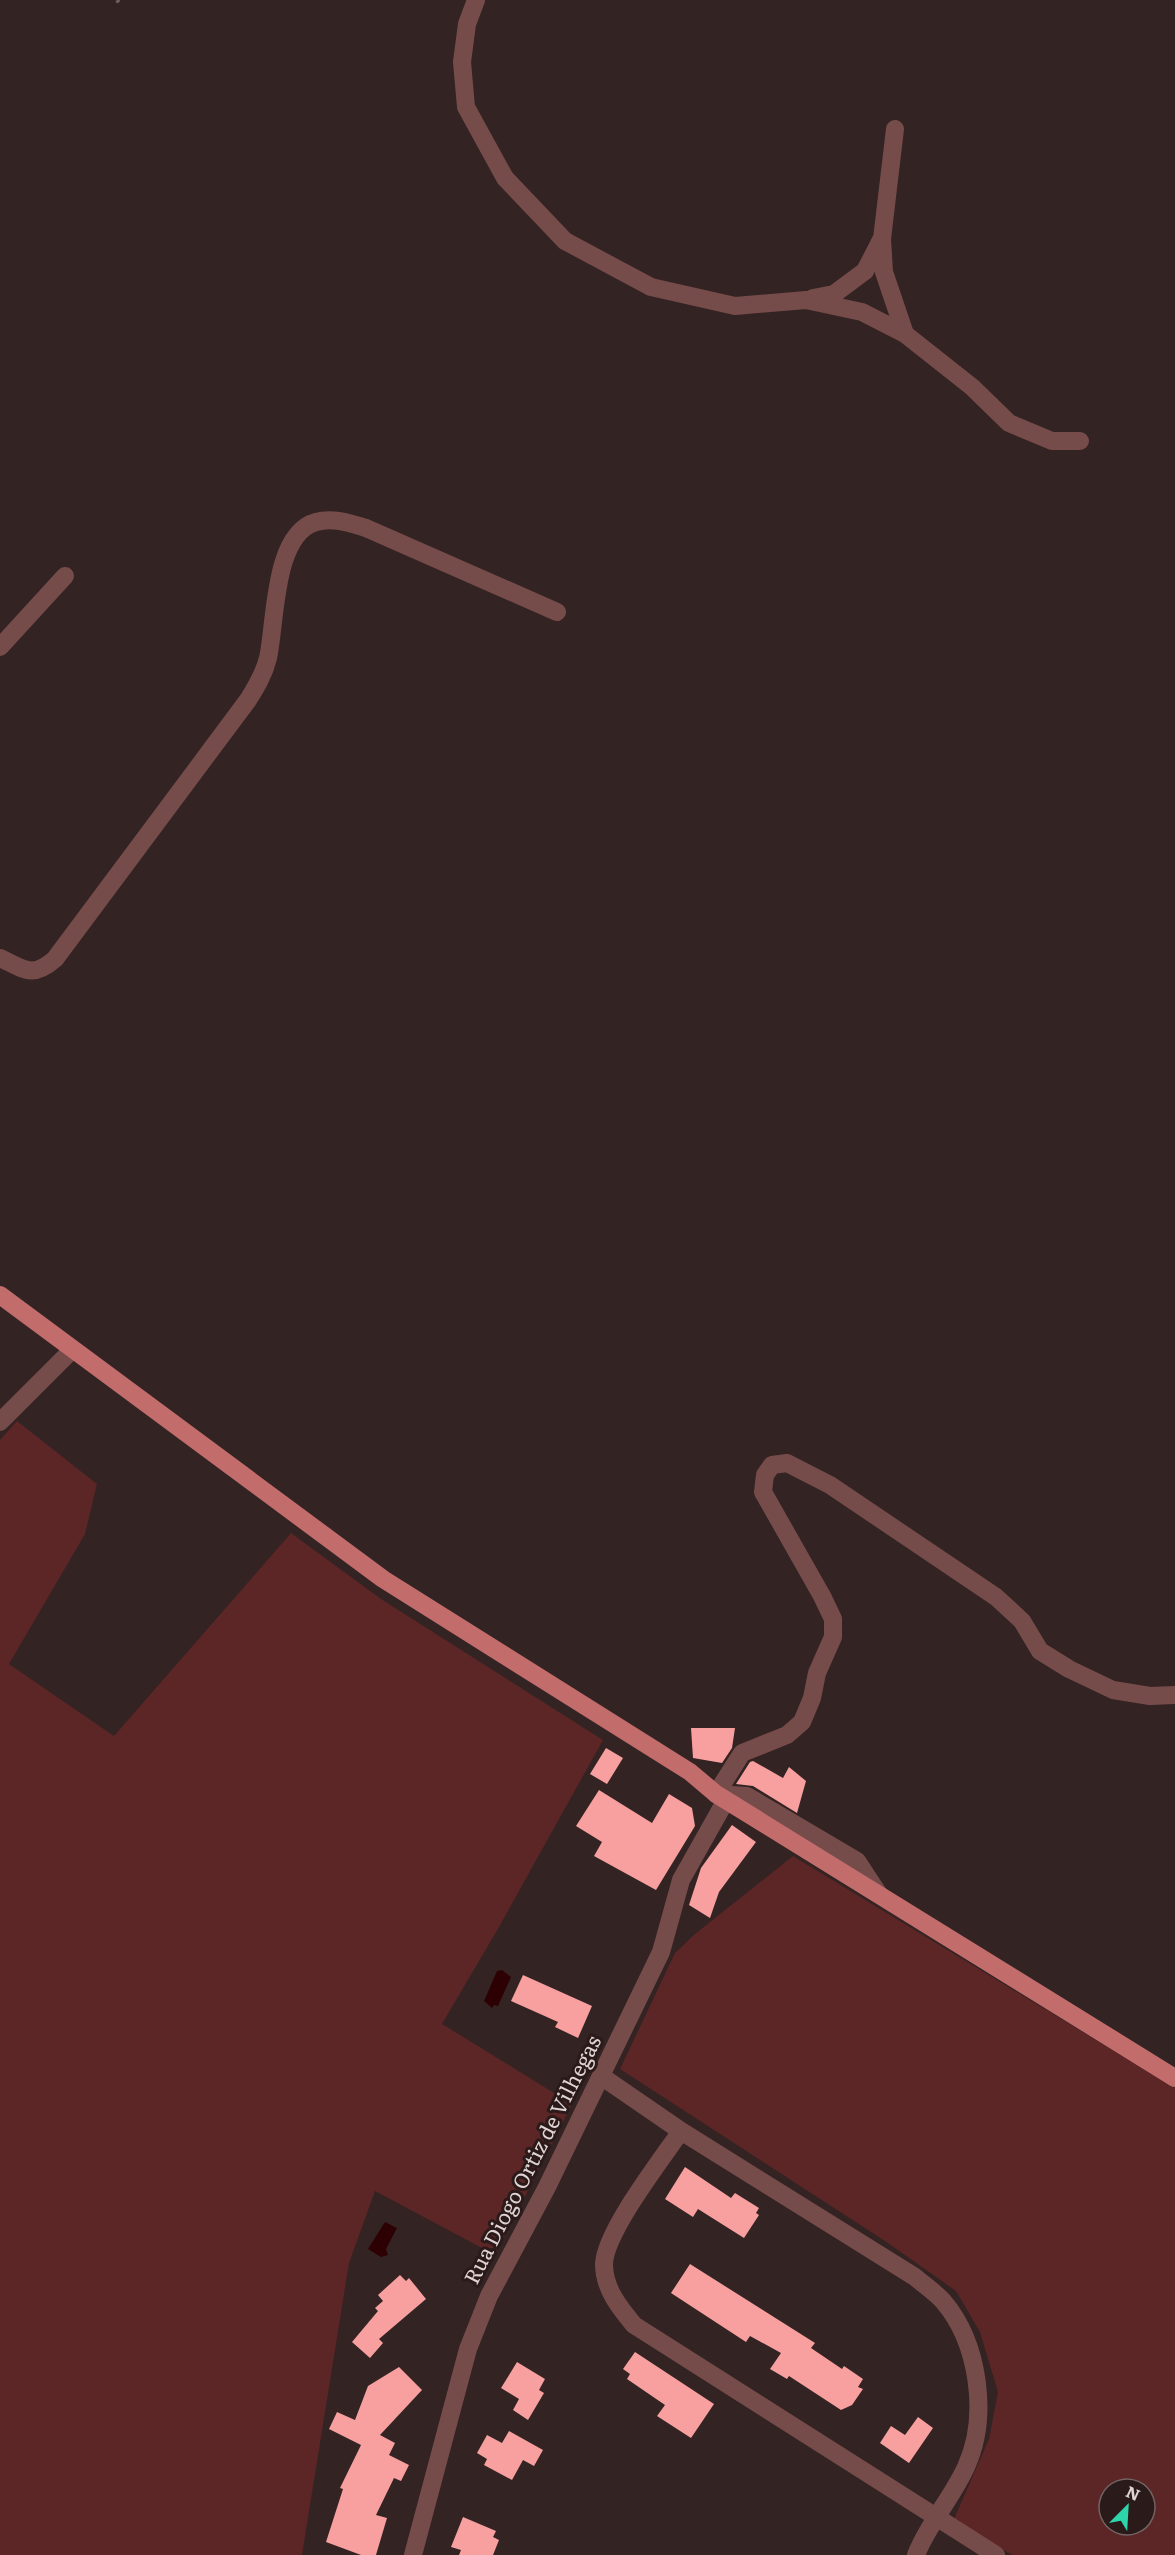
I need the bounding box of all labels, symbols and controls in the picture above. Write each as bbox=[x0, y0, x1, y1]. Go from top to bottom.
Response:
street label: Rua Diogo Ortiz de Vilhegas bbox=[454, 2029, 607, 2289]
north arrow bbox=[1097, 2477, 1157, 2537]
text: N bbox=[1122, 2479, 1145, 2506]

